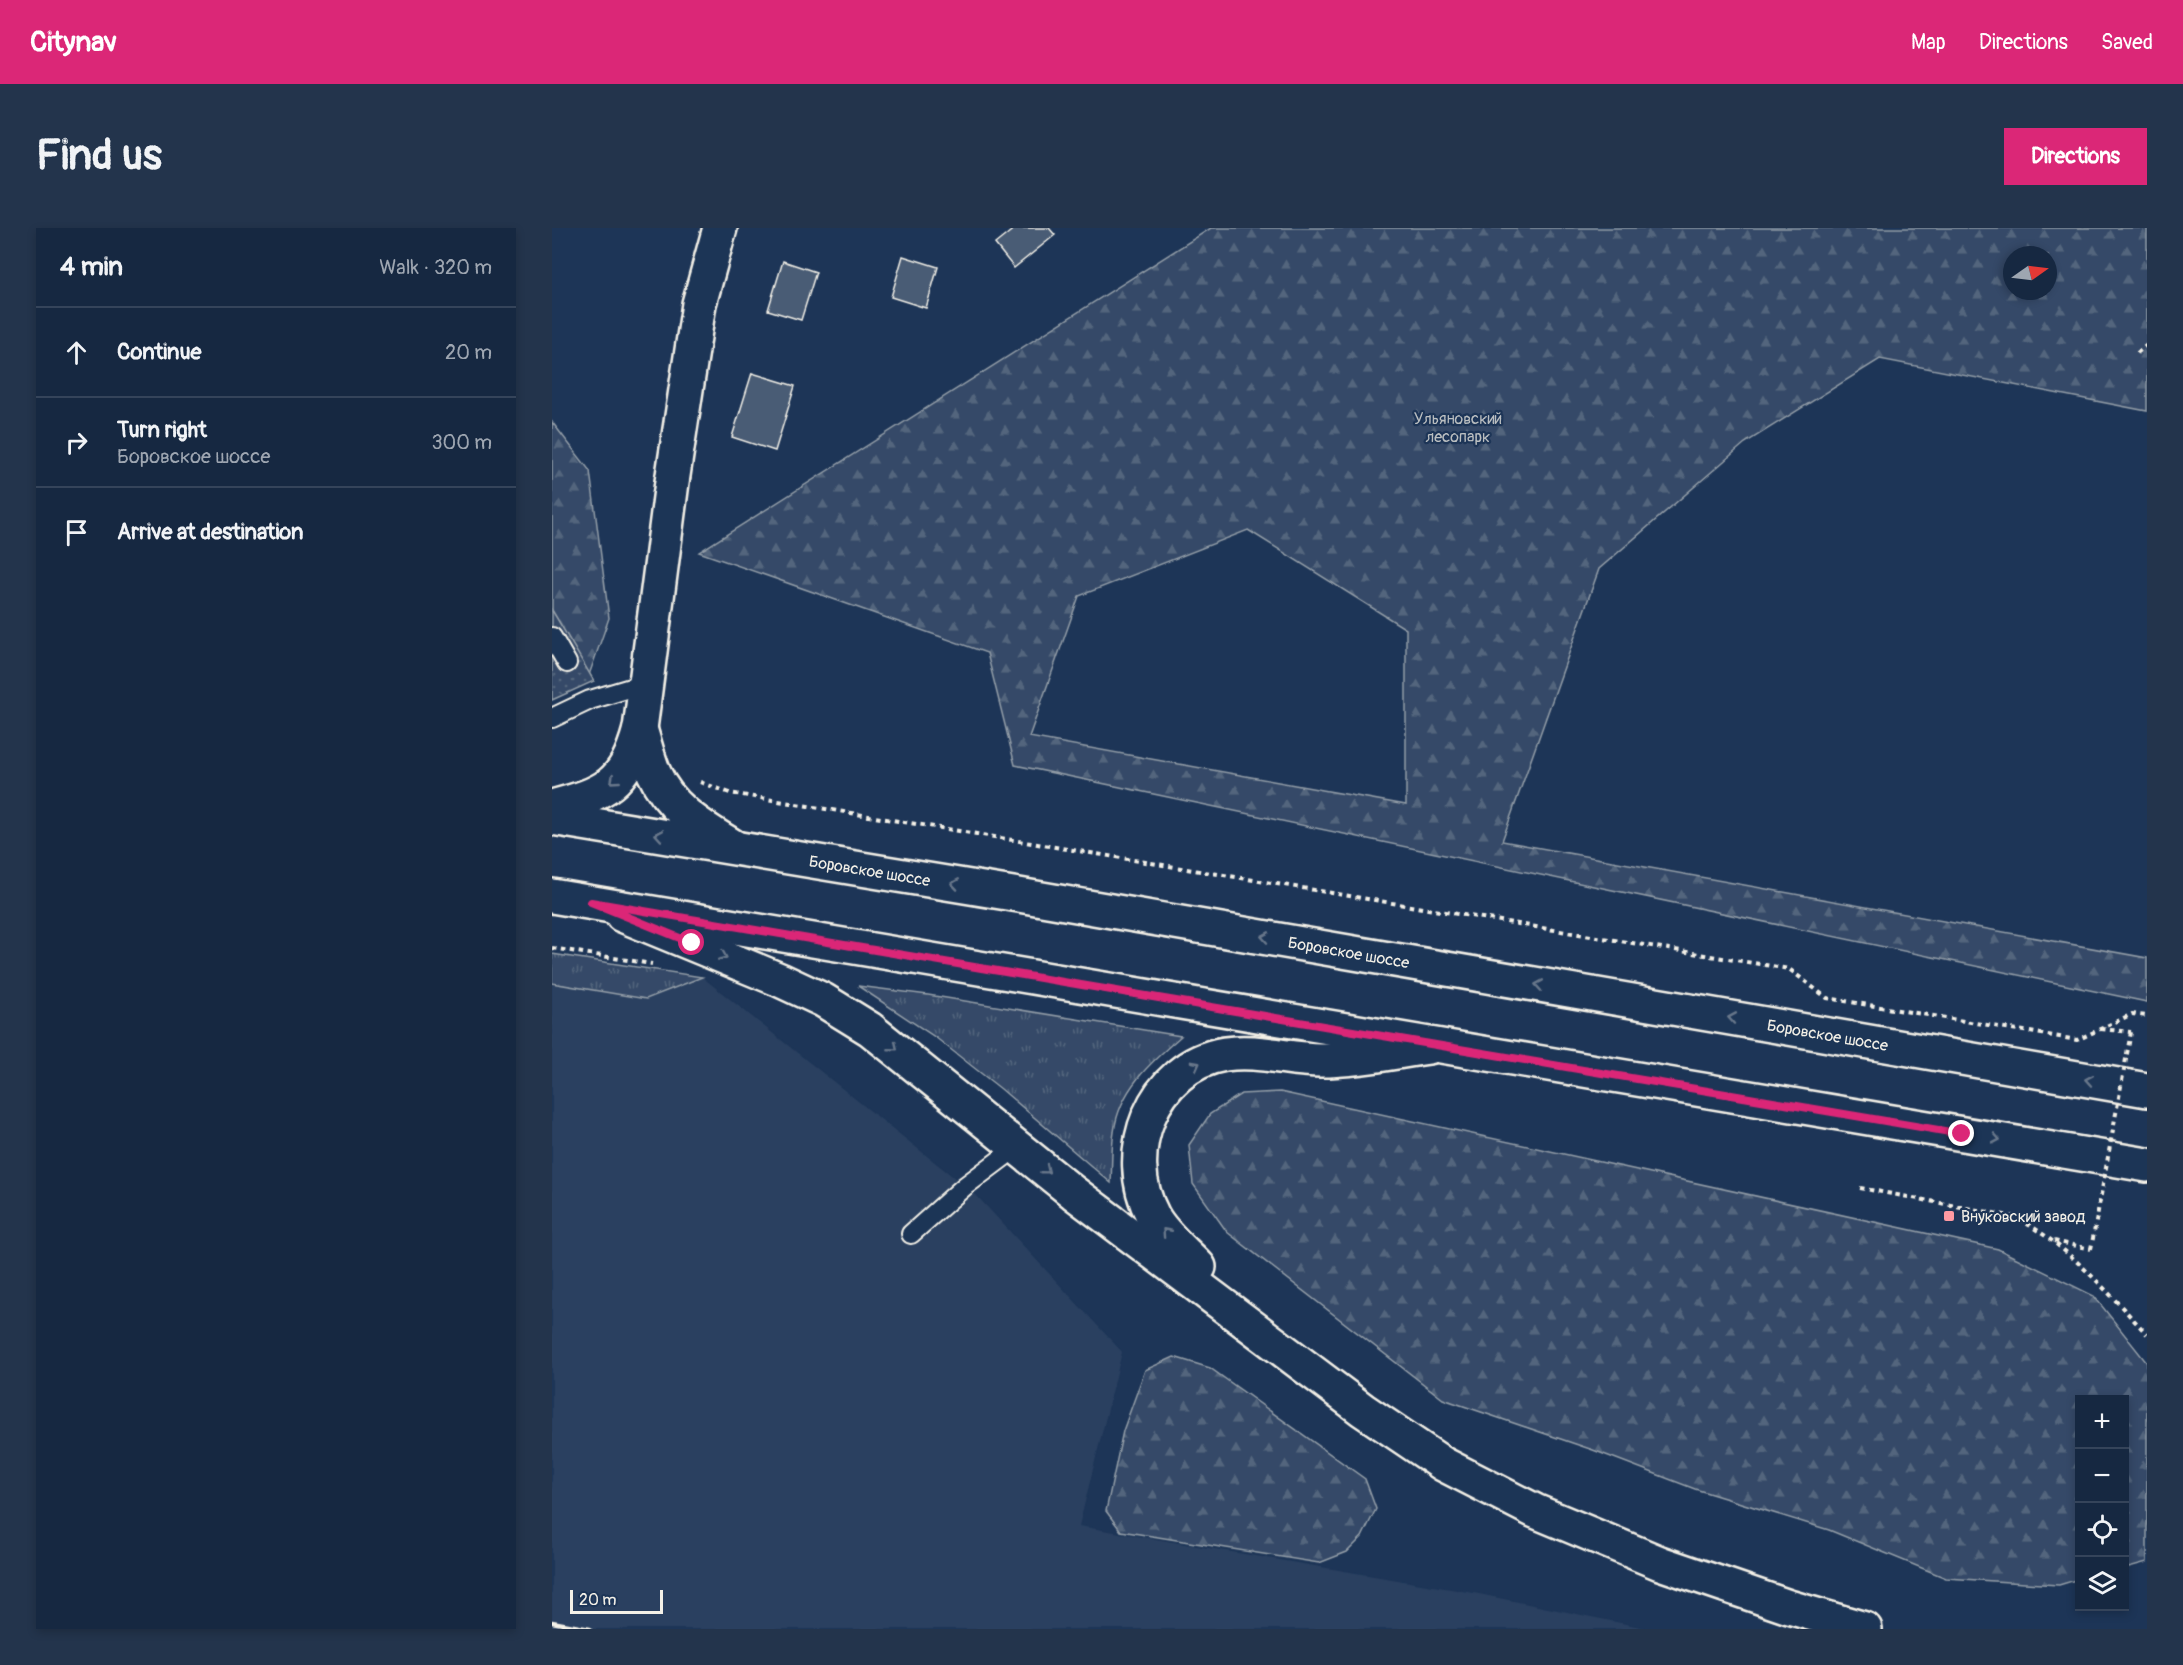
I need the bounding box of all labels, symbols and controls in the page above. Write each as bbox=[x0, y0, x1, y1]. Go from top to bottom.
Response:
text: Citynav bbox=[30, 25, 117, 60]
text: Map bbox=[1911, 29, 1946, 56]
text: Directions bbox=[1979, 29, 2068, 56]
text: Saved bbox=[2101, 29, 2153, 56]
button: Directions bbox=[2004, 128, 2147, 185]
text: Find us bbox=[36, 130, 162, 182]
north arrow bbox=[2003, 246, 2057, 300]
text: 4 min bbox=[60, 251, 123, 283]
text: Walk · 320 m bbox=[379, 255, 492, 280]
icon: ahead bbox=[60, 336, 93, 369]
text: Continue bbox=[117, 338, 201, 366]
text: 20 m bbox=[445, 340, 492, 365]
park label: Ульяновский лесопарк bbox=[1414, 409, 1502, 447]
text: Turn right bbox=[117, 416, 207, 444]
icon: right bbox=[60, 426, 93, 459]
text: 300 m bbox=[431, 430, 492, 455]
text: Боровское шоссе bbox=[117, 444, 270, 469]
icon: arrive bbox=[60, 516, 93, 549]
text: Arrive at destination bbox=[117, 518, 303, 546]
one-way arrow bbox=[610, 772, 621, 783]
one-way arrow bbox=[655, 829, 664, 841]
street label: Боровское шоссе bbox=[807, 852, 932, 891]
one-way arrow bbox=[950, 879, 960, 891]
route start bbox=[678, 929, 704, 955]
one-way arrow bbox=[1260, 932, 1269, 944]
street label: Боровское шоссе bbox=[1286, 933, 1411, 973]
one-way arrow bbox=[716, 949, 727, 961]
one-way arrow bbox=[1535, 979, 1545, 992]
one-way arrow bbox=[1727, 1012, 1737, 1025]
street label: Боровское шоссе bbox=[1765, 1015, 1890, 1056]
one-way arrow bbox=[887, 1040, 898, 1051]
one-way arrow bbox=[1190, 1061, 1200, 1072]
one-way arrow bbox=[2085, 1074, 2095, 1087]
route end bbox=[1948, 1120, 1974, 1146]
one-way arrow bbox=[1992, 1133, 2001, 1145]
one-way arrow bbox=[1039, 1163, 1050, 1174]
place label: Внуковский завод bbox=[1961, 1207, 2086, 1227]
marker: Внуковский завод bbox=[1942, 1209, 1956, 1223]
one-way arrow bbox=[1162, 1228, 1173, 1239]
map controls bbox=[2075, 1395, 2129, 1611]
button: + bbox=[2075, 1395, 2129, 1449]
button: − bbox=[2075, 1449, 2129, 1503]
button: locate bbox=[2075, 1503, 2129, 1557]
button: layers bbox=[2075, 1557, 2129, 1611]
scale bar bbox=[570, 1587, 663, 1614]
text: 20 m bbox=[579, 1590, 617, 1610]

